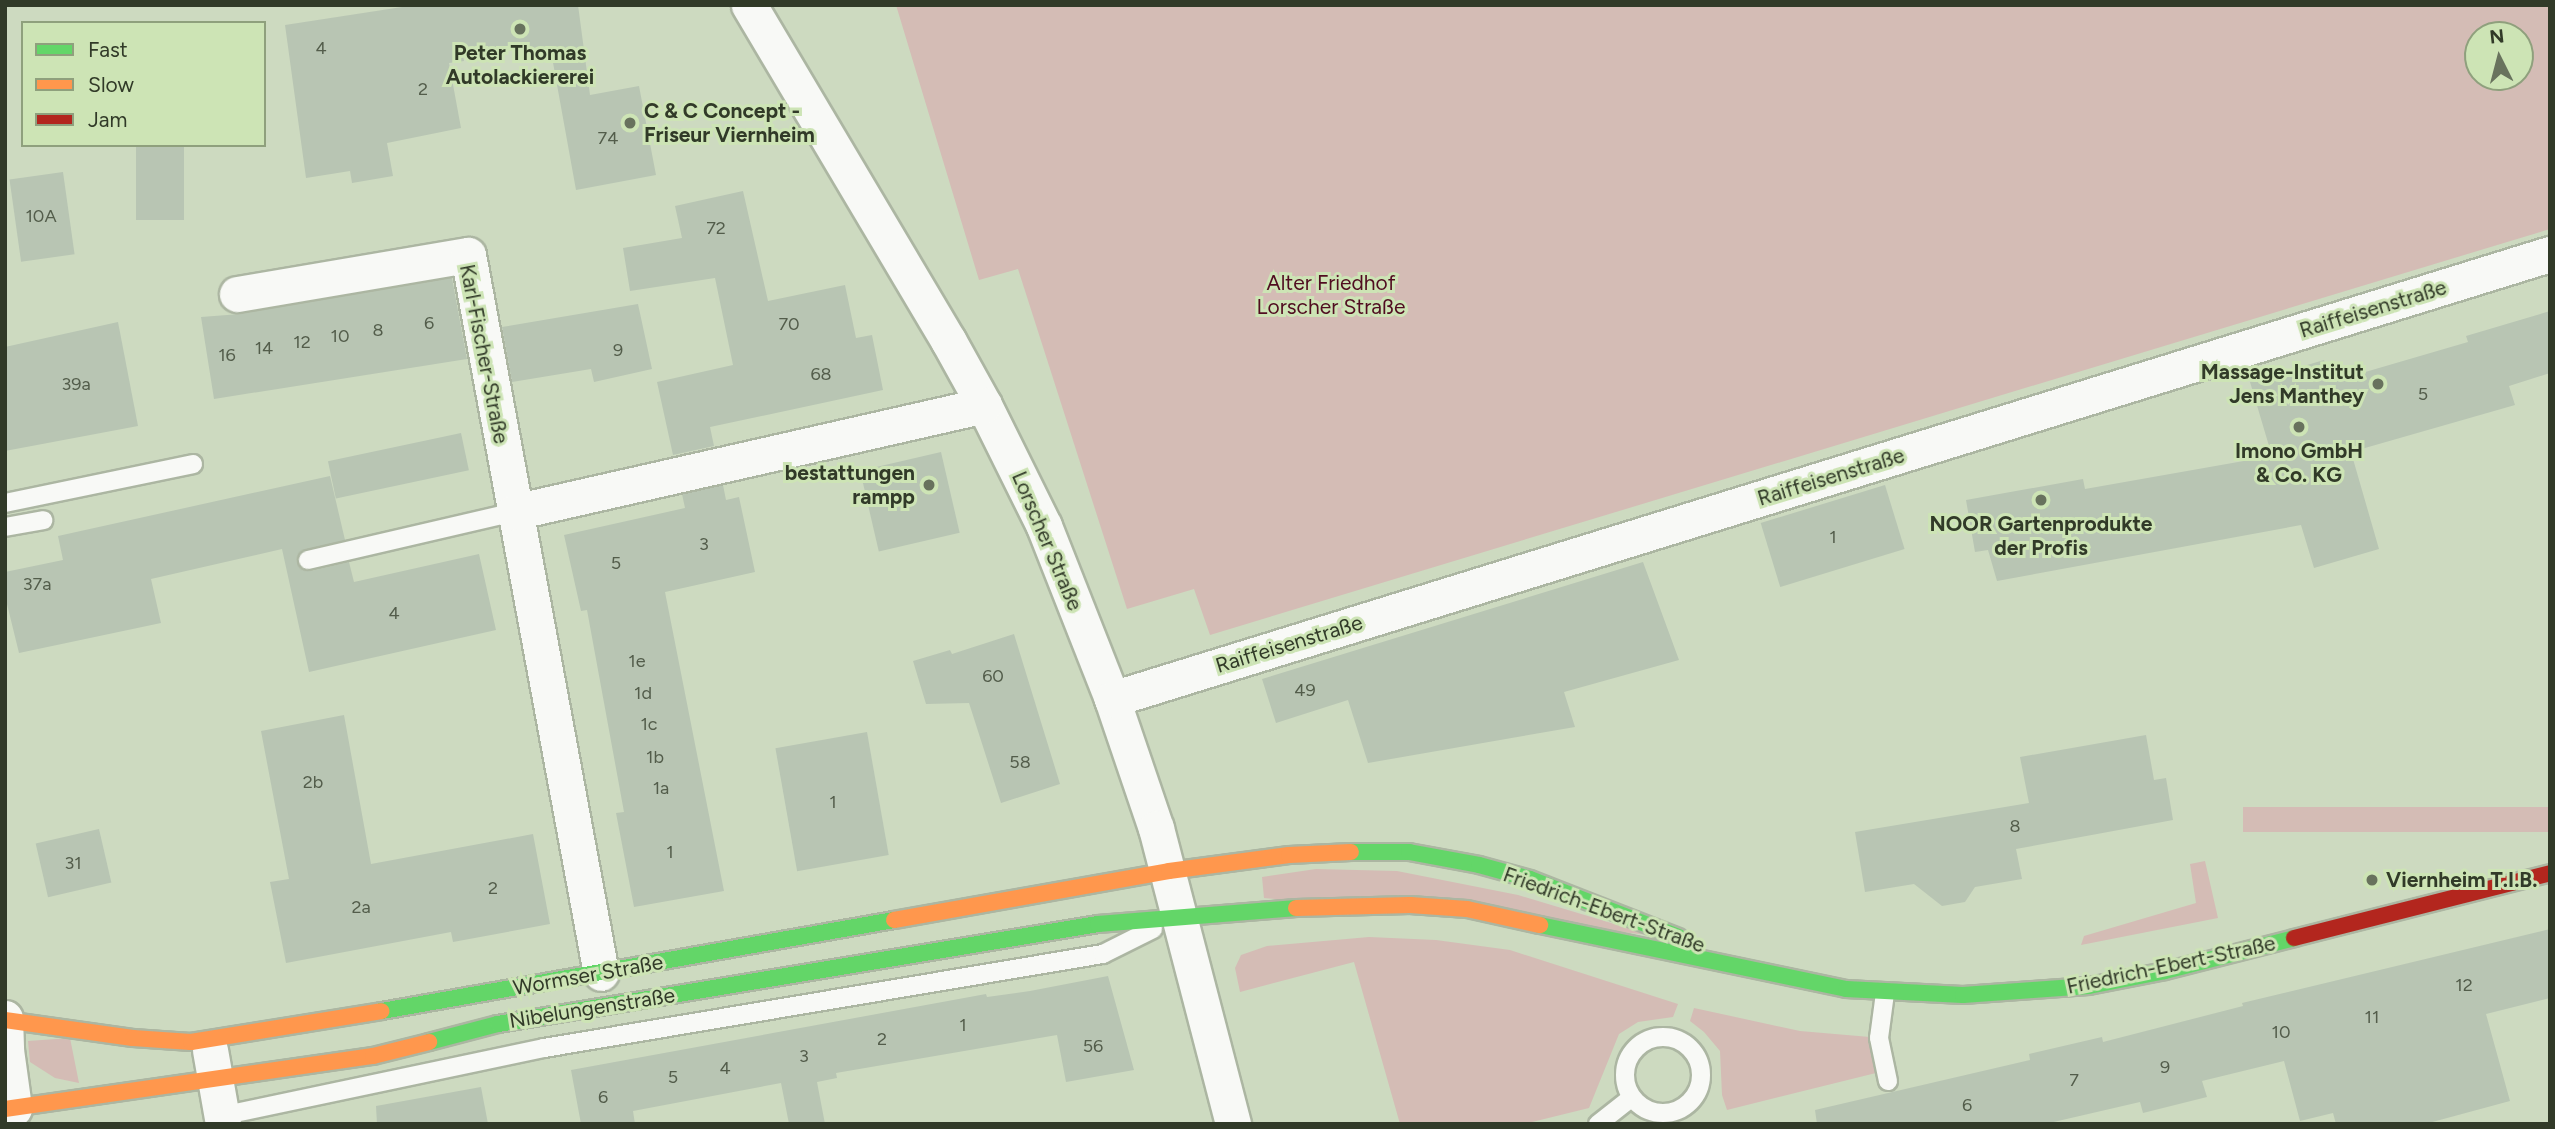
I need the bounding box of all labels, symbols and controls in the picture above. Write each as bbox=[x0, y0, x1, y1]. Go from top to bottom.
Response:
legend bbox=[21, 21, 266, 147]
marker: Peter Thomas Autolackiererei bbox=[512, 21, 528, 37]
north arrow bbox=[2464, 21, 2534, 91]
text: N bbox=[2488, 24, 2505, 49]
text: Fast bbox=[88, 37, 128, 62]
house number: 4 bbox=[315, 37, 327, 59]
place label: Peter Thomas Autolackiererei bbox=[446, 40, 594, 90]
text: Slow bbox=[88, 72, 134, 97]
house number: 2 bbox=[418, 78, 428, 100]
place label: C & C Concept - Friseur Viernheim bbox=[644, 98, 815, 148]
text: Jam bbox=[88, 107, 127, 132]
marker: C & C Concept - Friseur Viernheim bbox=[622, 115, 638, 131]
house number: 74 bbox=[598, 127, 618, 149]
house number: 10A bbox=[25, 205, 57, 227]
house number: 72 bbox=[706, 217, 726, 239]
street label: Karl-Fischer-Straße bbox=[454, 262, 514, 446]
park label: Alter Friedhof Lorscher Straße bbox=[1257, 270, 1405, 320]
street label: Raiffeisenstraße bbox=[2296, 275, 2450, 343]
house number: 6 bbox=[424, 312, 434, 334]
house number: 70 bbox=[778, 313, 800, 335]
house number: 8 bbox=[372, 319, 384, 341]
house number: 10 bbox=[331, 325, 349, 347]
house number: 12 bbox=[293, 331, 311, 353]
house number: 14 bbox=[255, 337, 273, 359]
house number: 9 bbox=[613, 339, 623, 361]
house number: 16 bbox=[218, 344, 236, 366]
place label: Massage-Institut Jens Manthey bbox=[2201, 359, 2364, 409]
house number: 68 bbox=[810, 363, 832, 385]
house number: 39a bbox=[61, 373, 91, 395]
marker: Massage-Institut Jens Manthey bbox=[2370, 376, 2386, 392]
house number: 5 bbox=[2418, 383, 2428, 405]
marker: Imono GmbH & Co. KG bbox=[2291, 419, 2307, 435]
place label: Imono GmbH & Co. KG bbox=[2235, 438, 2363, 488]
street label: Raiffeisenstraße bbox=[1754, 443, 1908, 511]
place label: bestattungen rampp bbox=[785, 460, 915, 510]
street label: Lorscher Straße bbox=[1006, 468, 1088, 614]
marker: bestattungen rampp bbox=[921, 477, 937, 493]
marker: NOOR Gartenprodukte der Profis bbox=[2033, 492, 2049, 508]
place label: NOOR Gartenprodukte der Profis bbox=[1930, 511, 2152, 561]
house number: 1 bbox=[1829, 526, 1837, 548]
house number: 3 bbox=[699, 533, 709, 555]
house number: 5 bbox=[611, 552, 621, 574]
house number: 37a bbox=[23, 573, 51, 595]
house number: 4 bbox=[388, 602, 400, 624]
street label: Raiffeisenstraße bbox=[1212, 610, 1366, 678]
house number: 1e bbox=[628, 650, 646, 672]
house number: 60 bbox=[982, 665, 1004, 687]
house number: 49 bbox=[1294, 679, 1316, 701]
house number: 1d bbox=[634, 682, 652, 704]
house number: 1c bbox=[640, 713, 658, 735]
house number: 1b bbox=[646, 746, 664, 768]
house number: 58 bbox=[1009, 751, 1031, 773]
house number: 2b bbox=[303, 771, 323, 793]
house number: 1a bbox=[653, 777, 669, 799]
house number: 1 bbox=[829, 791, 837, 813]
house number: 8 bbox=[2009, 815, 2021, 837]
house number: 1 bbox=[666, 841, 674, 863]
house number: 31 bbox=[64, 852, 82, 874]
street label: Friedrich-Ebert-Straße bbox=[1500, 862, 1708, 958]
place label: Viernheim T.I.B. bbox=[2386, 867, 2537, 893]
marker: Viernheim T.I.B. bbox=[2364, 872, 2380, 888]
house number: 2 bbox=[488, 877, 498, 899]
house number: 2a bbox=[351, 896, 371, 918]
street label: Friedrich-Ebert-Straße bbox=[2064, 931, 2278, 999]
street label: Wormser Straße bbox=[511, 949, 665, 1001]
house number: 12 bbox=[2455, 974, 2473, 996]
street label: Nibelungenstraße bbox=[507, 982, 677, 1034]
house number: 11 bbox=[2365, 1006, 2379, 1028]
house number: 1 bbox=[959, 1014, 967, 1036]
house number: 10 bbox=[2272, 1021, 2290, 1043]
house number: 2 bbox=[877, 1028, 887, 1050]
house number: 56 bbox=[1083, 1035, 1103, 1057]
house number: 3 bbox=[799, 1045, 809, 1067]
house number: 9 bbox=[2160, 1056, 2170, 1078]
house number: 4 bbox=[719, 1057, 731, 1079]
house number: 5 bbox=[668, 1066, 678, 1088]
house number: 7 bbox=[2069, 1069, 2079, 1091]
house number: 6 bbox=[598, 1086, 608, 1108]
house number: 6 bbox=[1962, 1094, 1972, 1116]

